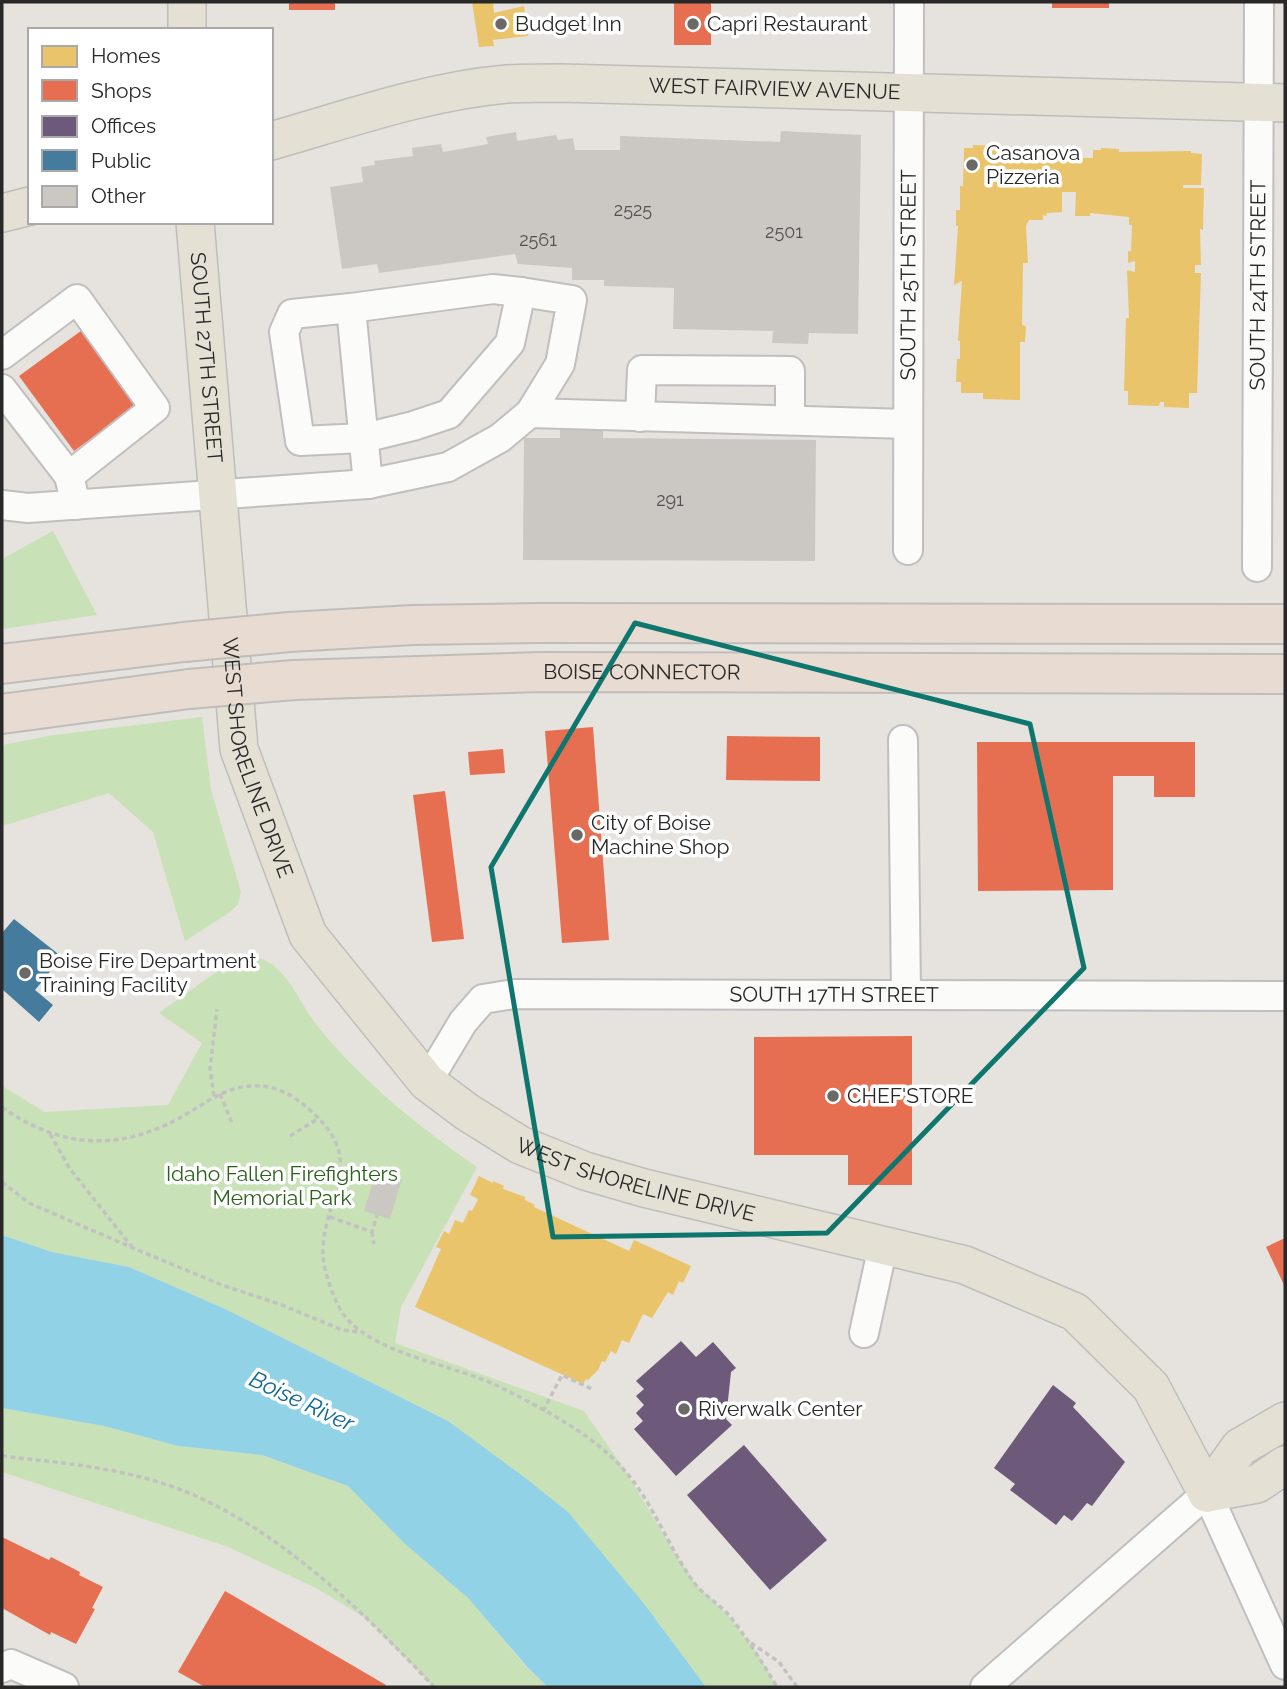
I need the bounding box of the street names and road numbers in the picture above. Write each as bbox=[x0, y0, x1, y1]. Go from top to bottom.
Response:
street label: WEST FAIRVIEW AVENUE bbox=[648, 72, 901, 104]
street label: SOUTH 25TH STREET bbox=[895, 169, 921, 381]
street label: SOUTH 24TH STREET bbox=[1245, 179, 1270, 390]
street label: SOUTH 27TH STREET bbox=[186, 251, 228, 464]
street label: WEST SHORELINE DRIVE bbox=[218, 636, 299, 881]
street label: BOISE CONNECTOR bbox=[543, 659, 740, 685]
street label: SOUTH 17TH STREET bbox=[729, 982, 939, 1007]
street label: WEST SHORELINE DRIVE bbox=[513, 1132, 758, 1226]

